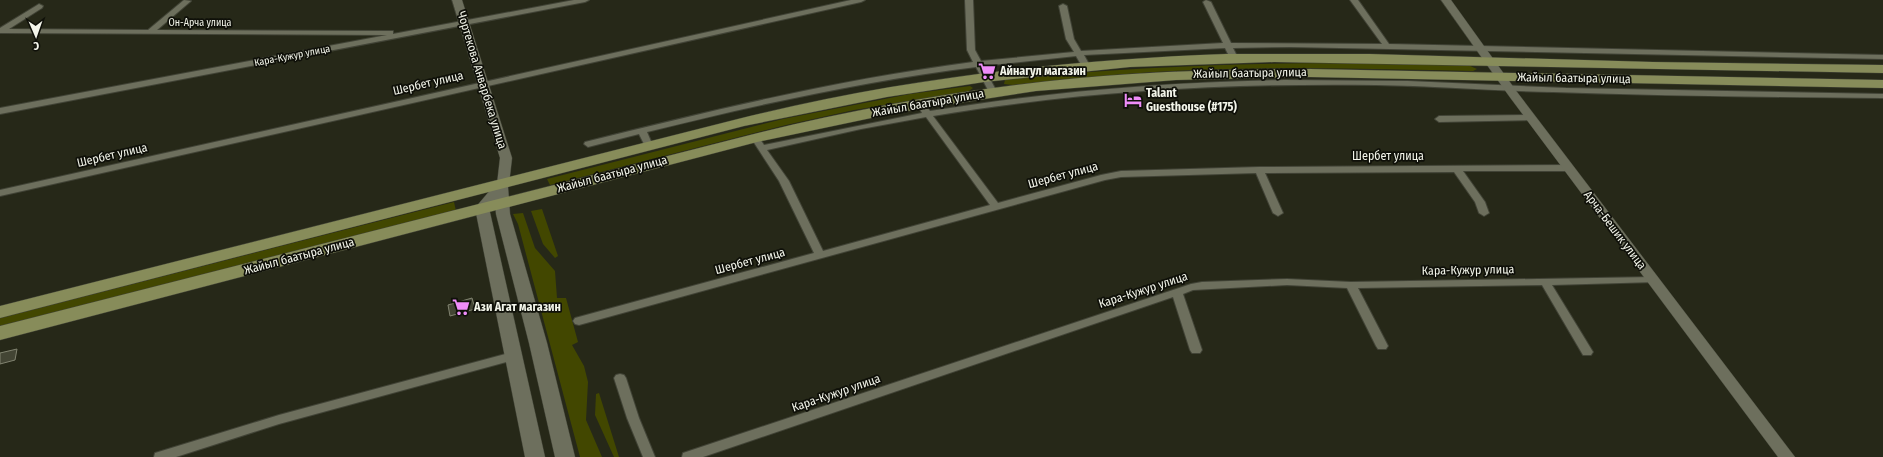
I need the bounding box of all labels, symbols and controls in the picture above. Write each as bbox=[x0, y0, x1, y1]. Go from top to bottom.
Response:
street label: Чортекова Анварбека улица bbox=[454, 9, 510, 151]
north arrow bbox=[16, 16, 56, 56]
street label: Он-Арча улица bbox=[168, 17, 232, 29]
text: С bbox=[33, 39, 39, 52]
street label: Кара-Кужур улица bbox=[253, 43, 331, 69]
supermarket icon: Айнагул магазин bbox=[977, 61, 997, 81]
place label: Айнагул магазин bbox=[999, 64, 1086, 78]
street label: Жайыл баатыра улица bbox=[1193, 65, 1307, 81]
street label: Шербет улица bbox=[391, 68, 465, 98]
street label: Жайыл баатыра улица bbox=[1517, 70, 1631, 86]
street label: Жайыл баатыра улица bbox=[871, 86, 985, 120]
place label: Talant Guesthouse (#175) bbox=[1146, 86, 1237, 114]
hotel icon: Talant Guesthouse (#175) bbox=[1123, 90, 1143, 110]
street label: Шербет улица bbox=[75, 140, 149, 170]
street label: Шербет улица bbox=[1352, 149, 1424, 163]
street label: Жайыл баатыра улица bbox=[555, 153, 669, 195]
street label: Шербет улица bbox=[1026, 159, 1100, 191]
street label: Арча-Бешик улица bbox=[1581, 188, 1649, 272]
street label: Жайыл баатыра улица bbox=[242, 235, 356, 277]
street label: Шербет улица bbox=[713, 245, 787, 277]
street label: Кара-Кужур улица bbox=[1422, 262, 1515, 278]
street label: Кара-Кужур улица bbox=[1097, 269, 1189, 311]
supermarket icon: Ази Агат магазин bbox=[451, 297, 471, 317]
place label: Ази Агат магазин bbox=[473, 300, 561, 314]
street label: Кара-Кужур улица bbox=[790, 371, 882, 415]

